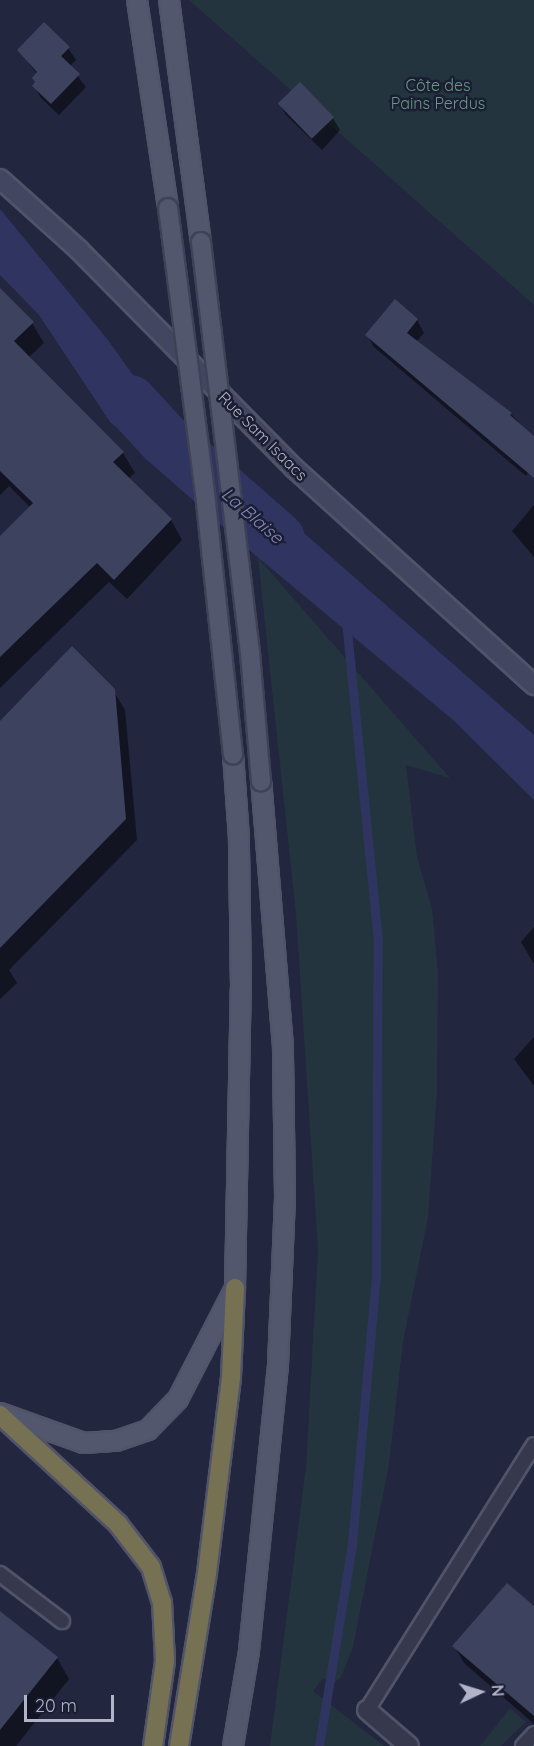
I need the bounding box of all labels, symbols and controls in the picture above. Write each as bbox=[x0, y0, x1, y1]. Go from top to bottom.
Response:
park label: Côte des Pains Perdus bbox=[391, 75, 485, 113]
street label: Rue Sam Isaacs bbox=[215, 388, 311, 484]
water label: La Blaise bbox=[217, 483, 287, 549]
north arrow bbox=[450, 1662, 510, 1722]
scale bar bbox=[27, 1683, 117, 1721]
text: N bbox=[488, 1684, 508, 1697]
text: 20 m bbox=[35, 1694, 77, 1717]

